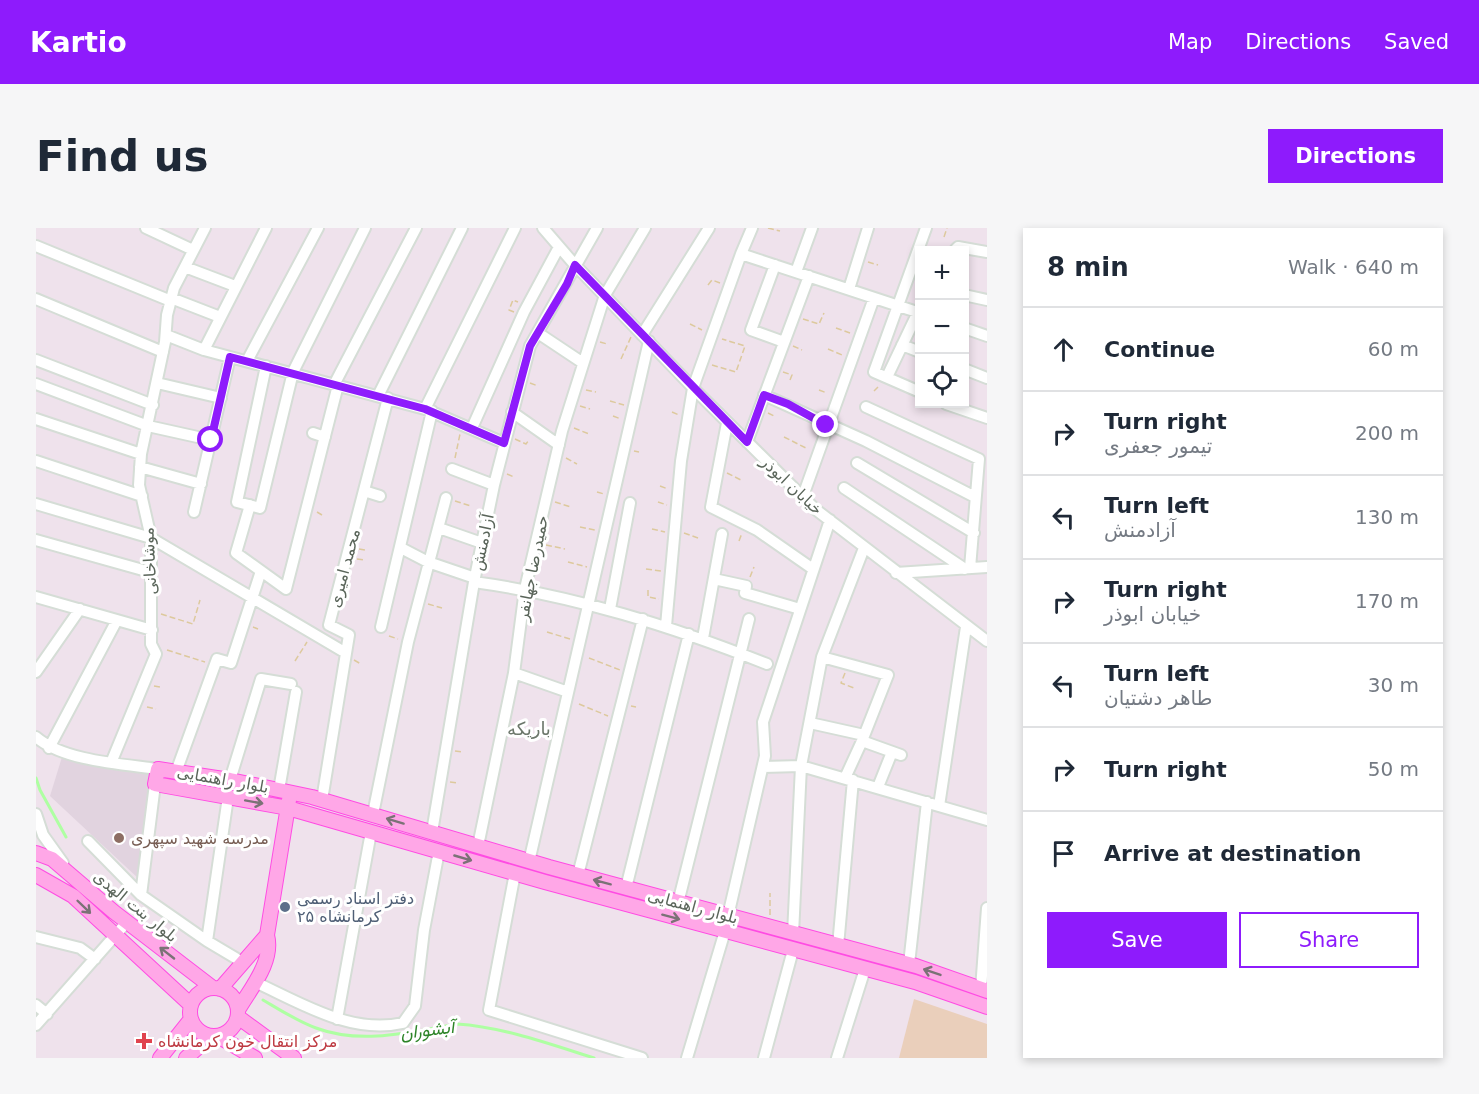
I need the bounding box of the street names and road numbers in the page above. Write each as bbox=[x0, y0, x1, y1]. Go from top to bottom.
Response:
street label: خیابان ابوذر bbox=[755, 451, 827, 520]
street label: آزادمنش bbox=[467, 510, 499, 572]
street label: حمیدرضا جهانفر bbox=[513, 514, 553, 624]
street label: موشاخانی bbox=[138, 527, 162, 595]
street label: محمد امیری bbox=[325, 527, 365, 610]
street label: بلوار راهنمایی bbox=[175, 762, 270, 798]
street label: بلوار بنت الهدی bbox=[89, 867, 182, 947]
street label: بلوار راهنمایی bbox=[645, 885, 740, 929]

